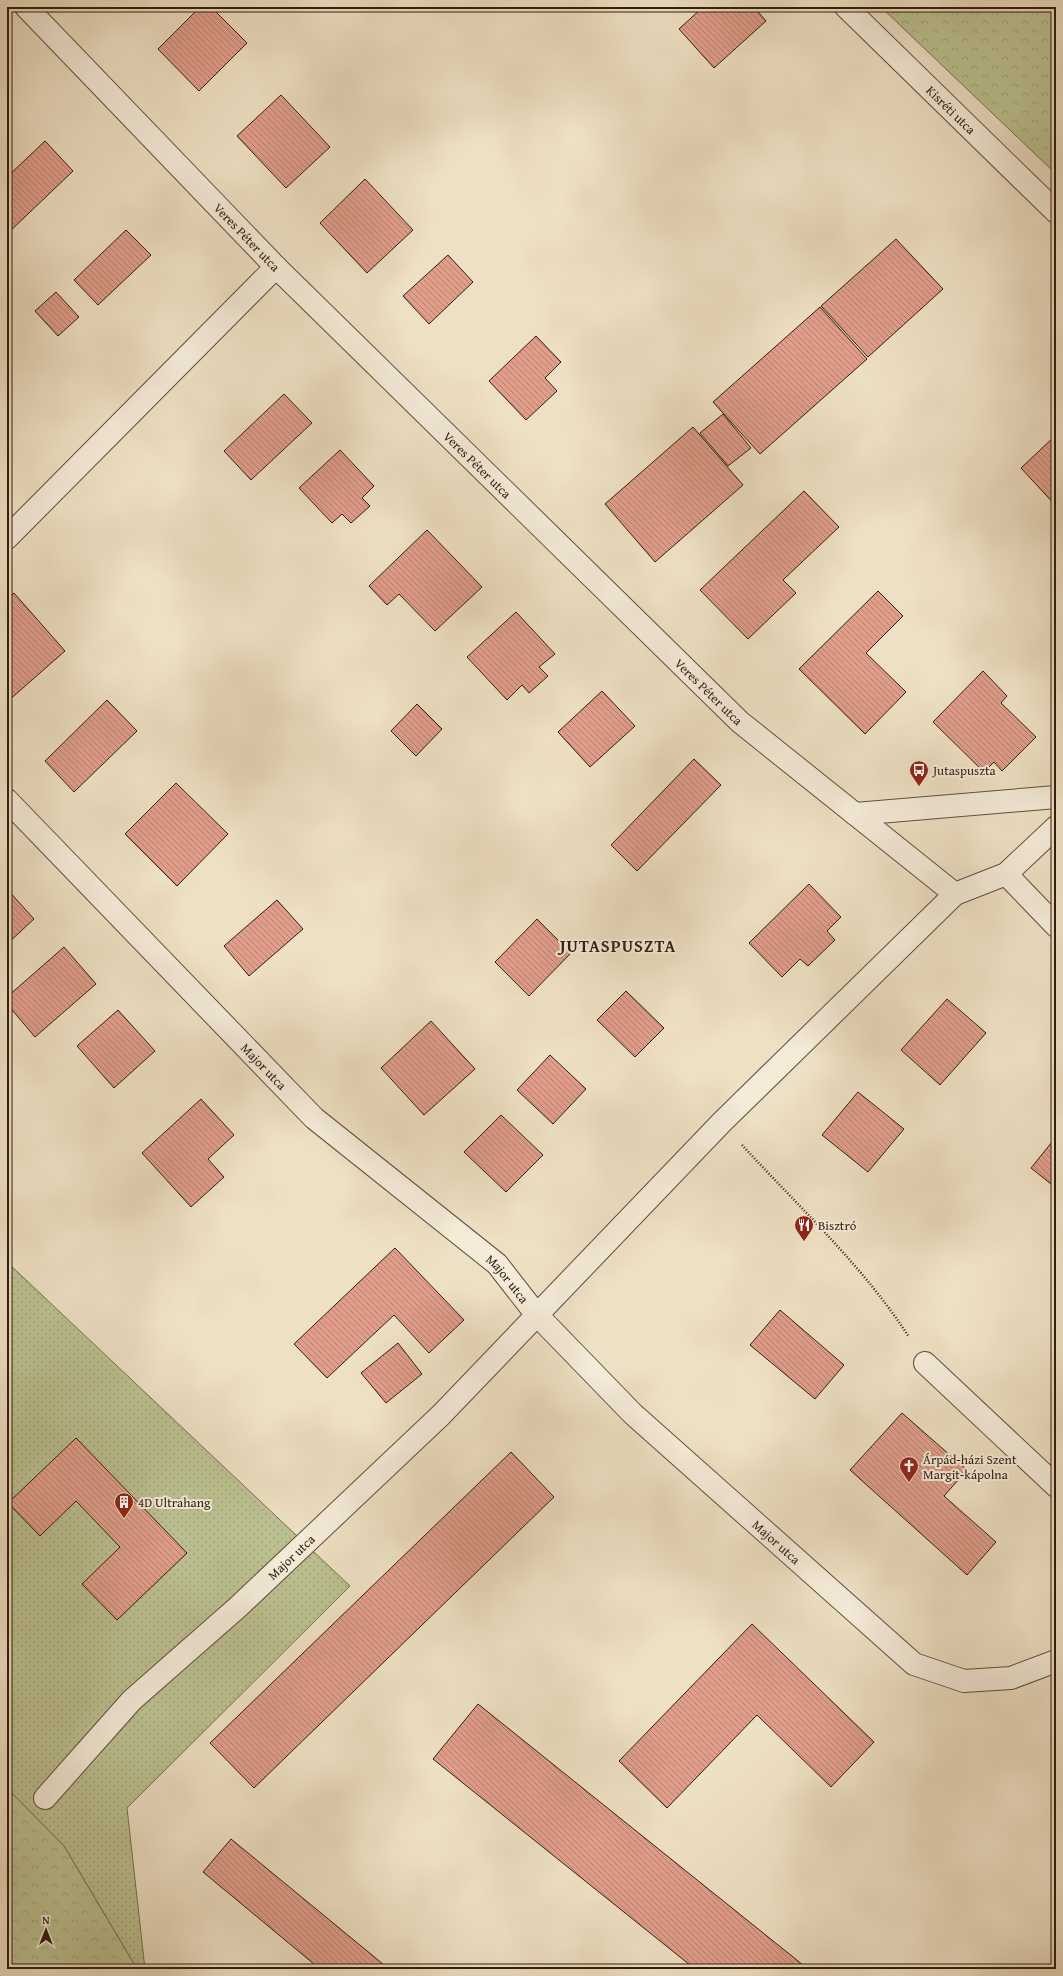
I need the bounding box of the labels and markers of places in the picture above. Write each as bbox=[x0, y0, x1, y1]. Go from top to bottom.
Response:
bus stop icon: Jutaspuszta bbox=[908, 759, 930, 787]
place label: Jutaspuszta bbox=[931, 761, 997, 780]
restaurant icon: Bisztró bbox=[793, 1214, 815, 1242]
place label: Bisztró bbox=[818, 1216, 857, 1235]
place label: Árpád-házi Szent Margit-kápolna bbox=[923, 1450, 1017, 1484]
church icon: Árpád-házi Szent Margit-kápolna bbox=[898, 1455, 920, 1483]
building icon: 4D Ultrahang bbox=[113, 1491, 135, 1519]
place label: 4D Ultrahang bbox=[138, 1493, 211, 1512]

